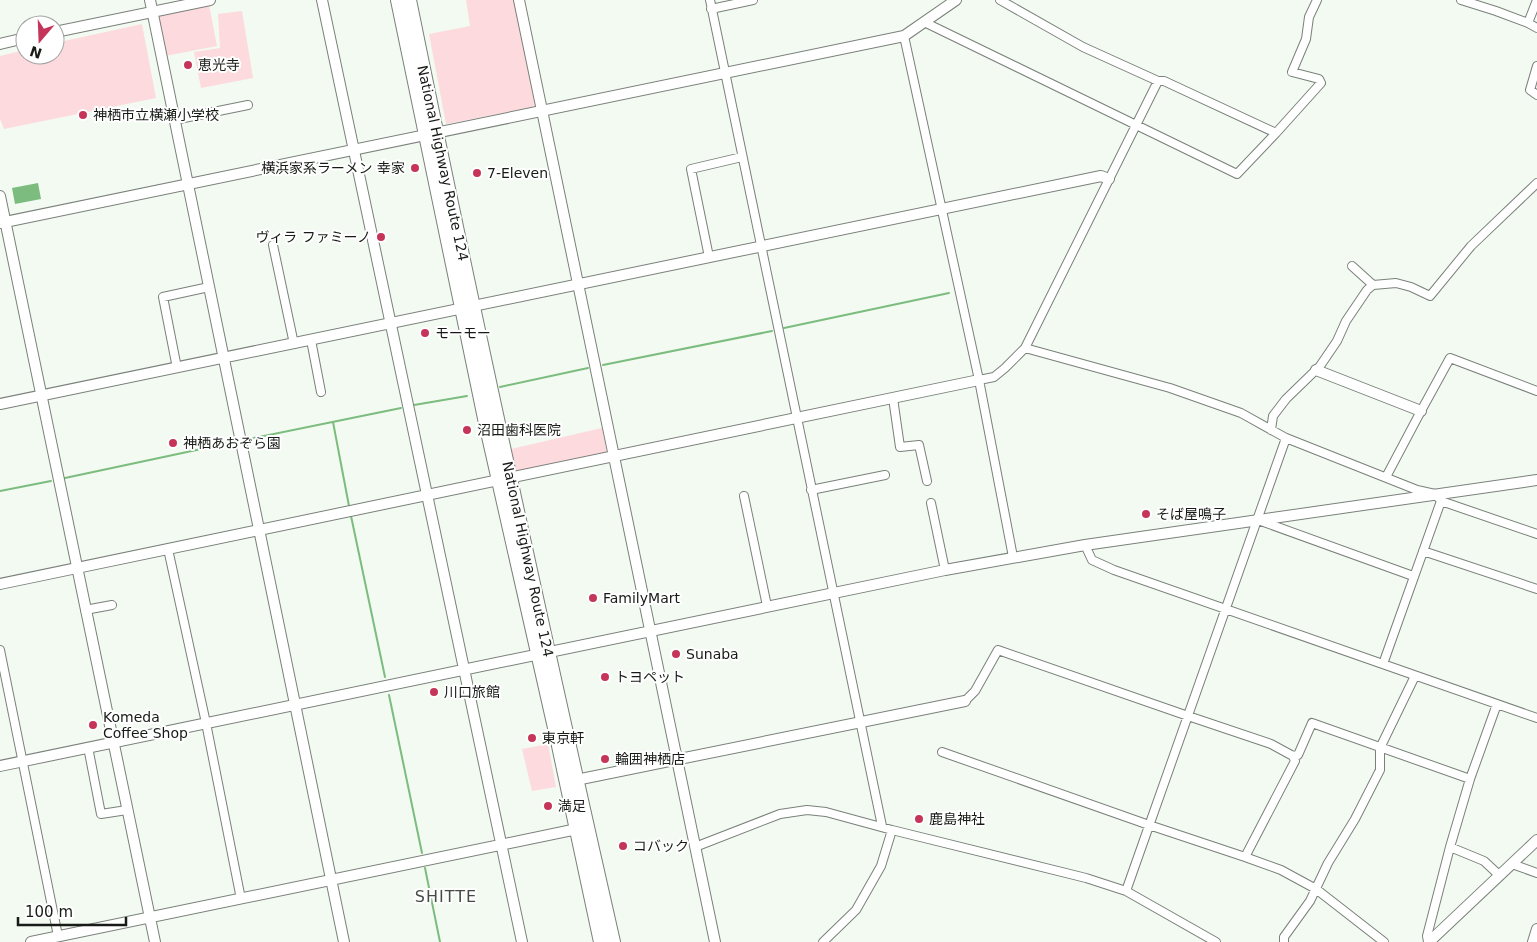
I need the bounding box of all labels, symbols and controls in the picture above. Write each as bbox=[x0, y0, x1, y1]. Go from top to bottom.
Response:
north arrow bbox=[15, 15, 65, 65]
text: N bbox=[28, 43, 44, 62]
place label: 恵光寺 bbox=[198, 57, 240, 73]
marker: 恵光寺 bbox=[182, 59, 194, 71]
street label: National Highway Route 124 bbox=[414, 64, 472, 262]
place label: 神栖市立横瀬小学校 bbox=[93, 107, 219, 123]
marker: 神栖市立横瀬小学校 bbox=[77, 109, 89, 121]
place label: 横浜家系ラーメン 幸家 bbox=[261, 160, 405, 176]
marker: 横浜家系ラーメン 幸家 bbox=[409, 162, 421, 174]
place label: 7-Eleven bbox=[487, 165, 548, 181]
marker: 7-Eleven bbox=[471, 167, 483, 179]
place label: ヴィラ ファミーノ bbox=[255, 229, 371, 245]
marker: ヴィラ ファミーノ bbox=[375, 231, 387, 243]
place label: モーモー bbox=[435, 325, 491, 341]
marker: モーモー bbox=[419, 327, 431, 339]
place label: 沼田歯科医院 bbox=[477, 422, 561, 438]
marker: 沼田歯科医院 bbox=[461, 424, 473, 436]
place label: 神栖あおぞら園 bbox=[183, 435, 281, 451]
marker: 神栖あおぞら園 bbox=[167, 437, 179, 449]
street label: National Highway Route 124 bbox=[499, 460, 557, 658]
place label: そば屋鳴子 bbox=[1156, 506, 1226, 522]
marker: そば屋鳴子 bbox=[1140, 508, 1152, 520]
place label: FamilyMart bbox=[603, 590, 680, 606]
marker: FamilyMart bbox=[587, 592, 599, 604]
place label: Sunaba bbox=[686, 646, 739, 662]
marker: Sunaba bbox=[670, 648, 682, 660]
place label: トヨペット bbox=[615, 669, 685, 685]
marker: トヨペット bbox=[599, 671, 611, 683]
place label: 川口旅館 bbox=[444, 684, 500, 700]
marker: 川口旅館 bbox=[428, 686, 440, 698]
place label: Komeda Coffee Shop bbox=[103, 709, 188, 741]
marker: Komeda Coffee Shop bbox=[87, 719, 99, 731]
place label: 東京軒 bbox=[542, 730, 584, 746]
marker: 東京軒 bbox=[526, 732, 538, 744]
place label: 輪囲神栖店 bbox=[615, 751, 685, 767]
marker: 輪囲神栖店 bbox=[599, 753, 611, 765]
place label: 満足 bbox=[558, 798, 586, 814]
marker: 満足 bbox=[542, 800, 554, 812]
place label: 鹿島神社 bbox=[929, 811, 985, 827]
marker: 鹿島神社 bbox=[913, 813, 925, 825]
place label: コバック bbox=[633, 838, 689, 854]
marker: コバック bbox=[617, 840, 629, 852]
district label: SHITTE bbox=[415, 887, 477, 906]
scale bar bbox=[18, 894, 125, 926]
text: 100 m bbox=[25, 903, 73, 921]

